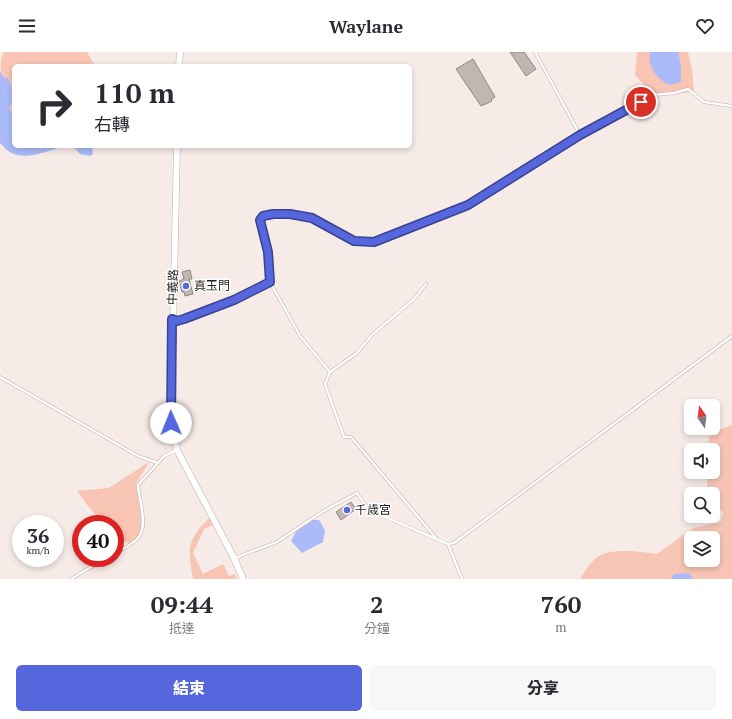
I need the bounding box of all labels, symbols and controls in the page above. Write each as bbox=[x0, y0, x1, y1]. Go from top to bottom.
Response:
text: Waylane bbox=[329, 14, 403, 38]
icon: menu bbox=[16, 15, 38, 37]
icon: heart bbox=[694, 15, 716, 37]
text: 110 m bbox=[94, 74, 175, 111]
icon: right bbox=[28, 80, 80, 132]
pin bbox=[624, 85, 658, 119]
icon: arrive bbox=[630, 91, 652, 113]
text: 右轉 bbox=[94, 112, 130, 136]
street label: 中義路 bbox=[164, 269, 181, 305]
place label: 真玉門 bbox=[194, 278, 230, 293]
marker: 真玉門 bbox=[181, 281, 191, 291]
north arrow bbox=[684, 399, 720, 435]
map controls bbox=[684, 399, 720, 567]
position arrow bbox=[150, 402, 192, 444]
button: sound bbox=[684, 443, 720, 479]
button: search bbox=[684, 487, 720, 523]
place label: 千歲宮 bbox=[355, 502, 391, 517]
marker: 千歲宮 bbox=[342, 505, 352, 515]
speed limit sign: 40 bbox=[72, 515, 124, 567]
text: 36 bbox=[27, 522, 49, 549]
button: layers bbox=[684, 531, 720, 567]
text: km/h bbox=[26, 544, 50, 557]
text: 09:44 bbox=[151, 588, 213, 620]
text: 2 bbox=[370, 588, 384, 620]
text: 760 bbox=[541, 588, 581, 620]
text: m bbox=[555, 618, 567, 636]
text: 抵達 bbox=[169, 619, 195, 637]
text: 分鐘 bbox=[364, 619, 390, 637]
button: 結束 bbox=[16, 665, 362, 711]
button: 分享 bbox=[370, 665, 716, 711]

